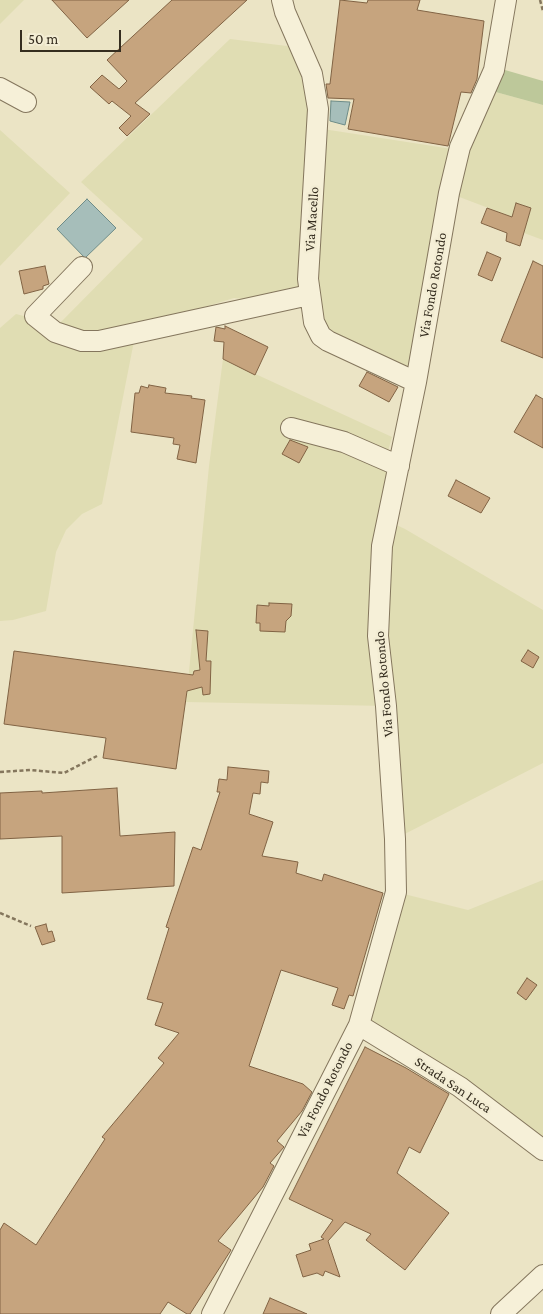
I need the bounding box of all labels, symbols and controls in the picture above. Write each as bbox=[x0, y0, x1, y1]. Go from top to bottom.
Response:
scale bar bbox=[22, 20, 124, 52]
text: 50 m bbox=[28, 31, 58, 47]
street label: Via Macello bbox=[301, 186, 323, 252]
street label: Via Fondo Rotondo bbox=[415, 231, 451, 339]
street label: Via Fondo Rotondo bbox=[371, 630, 397, 738]
street label: Via Fondo Rotondo bbox=[293, 1039, 357, 1141]
street label: Strada San Luca bbox=[412, 1053, 494, 1117]

